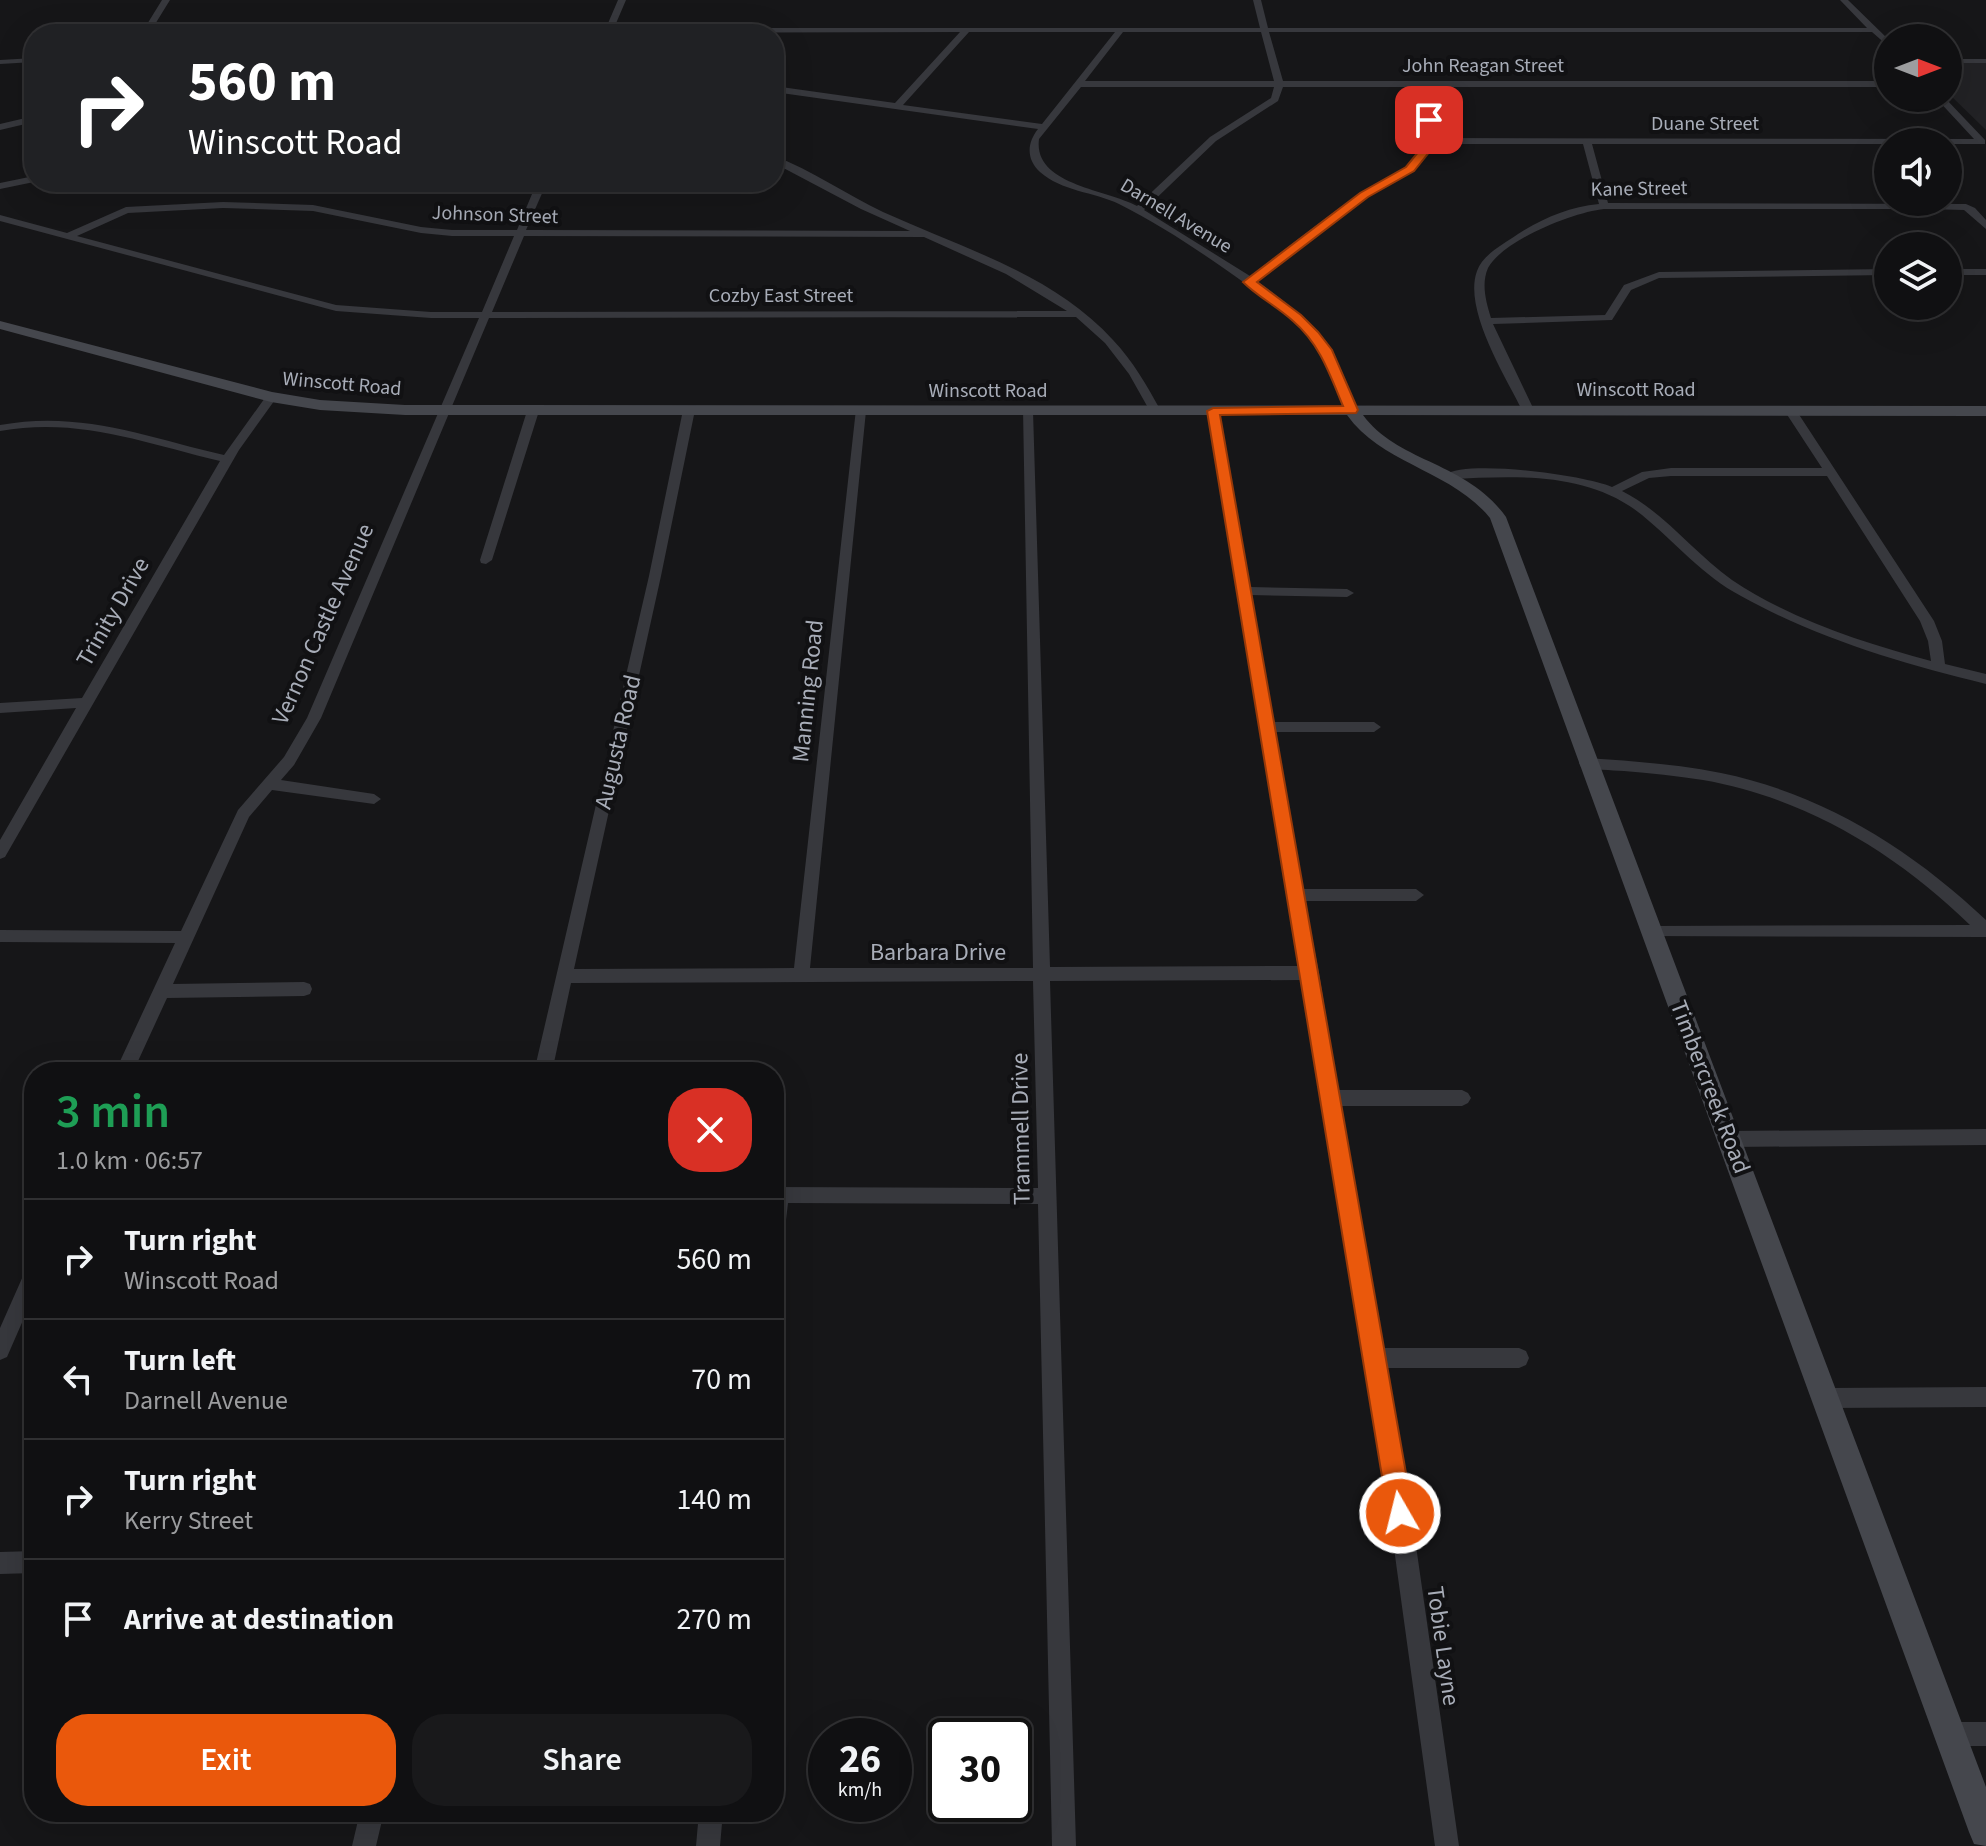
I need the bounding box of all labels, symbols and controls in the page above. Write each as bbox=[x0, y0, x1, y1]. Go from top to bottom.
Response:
north arrow bbox=[1874, 24, 1962, 112]
map controls bbox=[1874, 24, 1962, 320]
text: 560 m bbox=[188, 43, 336, 122]
street label: John Reagan Street bbox=[1402, 52, 1564, 80]
icon: right bbox=[56, 56, 160, 160]
pin bbox=[1395, 86, 1463, 154]
icon: arrive bbox=[1407, 98, 1451, 142]
street label: Duane Street bbox=[1651, 110, 1759, 138]
text: Winscott Road bbox=[188, 117, 403, 168]
button: sound bbox=[1874, 128, 1962, 216]
street label: Darnell Avenue bbox=[1115, 172, 1237, 260]
street label: Kane Street bbox=[1590, 174, 1688, 204]
street label: Johnson Street bbox=[431, 199, 559, 231]
button: layers bbox=[1874, 232, 1962, 320]
street label: Cozby East Street bbox=[709, 282, 853, 310]
street label: Winscott Road bbox=[281, 365, 403, 403]
street label: Winscott Road bbox=[1576, 376, 1696, 404]
street label: Winscott Road bbox=[928, 377, 1048, 405]
street label: Vernon Castle Avenue bbox=[263, 518, 383, 730]
street label: Trinity Drive bbox=[68, 551, 158, 673]
street label: Manning Road bbox=[783, 618, 833, 764]
street label: Augusta Road bbox=[586, 671, 650, 813]
street label: Barbara Drive bbox=[870, 935, 1006, 970]
street label: Timbercreek Road bbox=[1661, 995, 1759, 1179]
street label: Trammell Drive bbox=[1002, 1053, 1040, 1205]
text: 3 min bbox=[56, 1078, 170, 1146]
button: close bbox=[668, 1088, 752, 1172]
text: 1.0 km · 06:57 bbox=[56, 1142, 203, 1179]
text: Turn right bbox=[124, 1219, 256, 1262]
icon: right bbox=[56, 1237, 100, 1281]
text: 560 m bbox=[676, 1238, 752, 1281]
text: Winscott Road bbox=[124, 1262, 279, 1299]
text: Turn left bbox=[124, 1339, 236, 1382]
icon: left bbox=[56, 1357, 100, 1401]
text: 70 m bbox=[691, 1358, 752, 1401]
text: Darnell Avenue bbox=[124, 1382, 288, 1419]
text: Turn right bbox=[124, 1459, 256, 1502]
position arrow bbox=[1358, 1471, 1442, 1555]
icon: right bbox=[56, 1477, 100, 1521]
text: 140 m bbox=[676, 1478, 752, 1521]
text: Kerry Street bbox=[124, 1502, 253, 1539]
street label: Tobie Layne bbox=[1417, 1584, 1469, 1708]
icon: arrive bbox=[56, 1597, 100, 1641]
text: Arrive at destination bbox=[124, 1598, 394, 1641]
text: 270 m bbox=[676, 1598, 752, 1641]
button: Exit bbox=[56, 1714, 396, 1806]
button: Share bbox=[412, 1714, 752, 1806]
speed limit sign: 30 bbox=[928, 1718, 1032, 1822]
text: 26 bbox=[839, 1731, 881, 1788]
text: km/h bbox=[838, 1776, 882, 1804]

